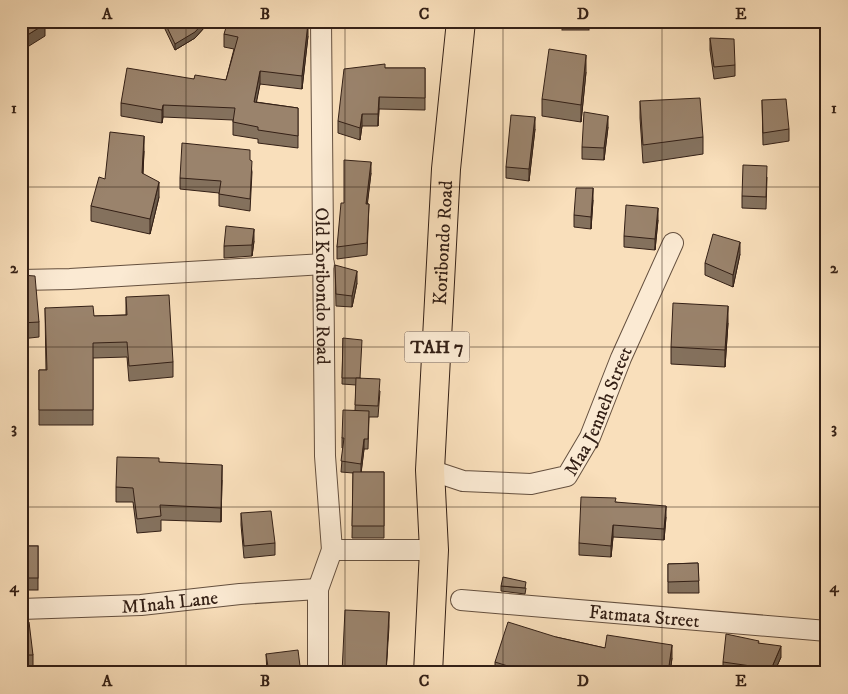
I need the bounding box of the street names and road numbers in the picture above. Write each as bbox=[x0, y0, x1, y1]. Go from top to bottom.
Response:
street label: Koribondo Road bbox=[429, 179, 458, 305]
street label: Old Koribondo Road bbox=[310, 207, 334, 365]
road number: TAH 7 bbox=[404, 332, 470, 362]
street label: Maa Jenneh Street bbox=[560, 343, 638, 480]
street label: MInah Lane bbox=[121, 587, 219, 619]
street label: Fatmata Street bbox=[588, 601, 700, 633]

